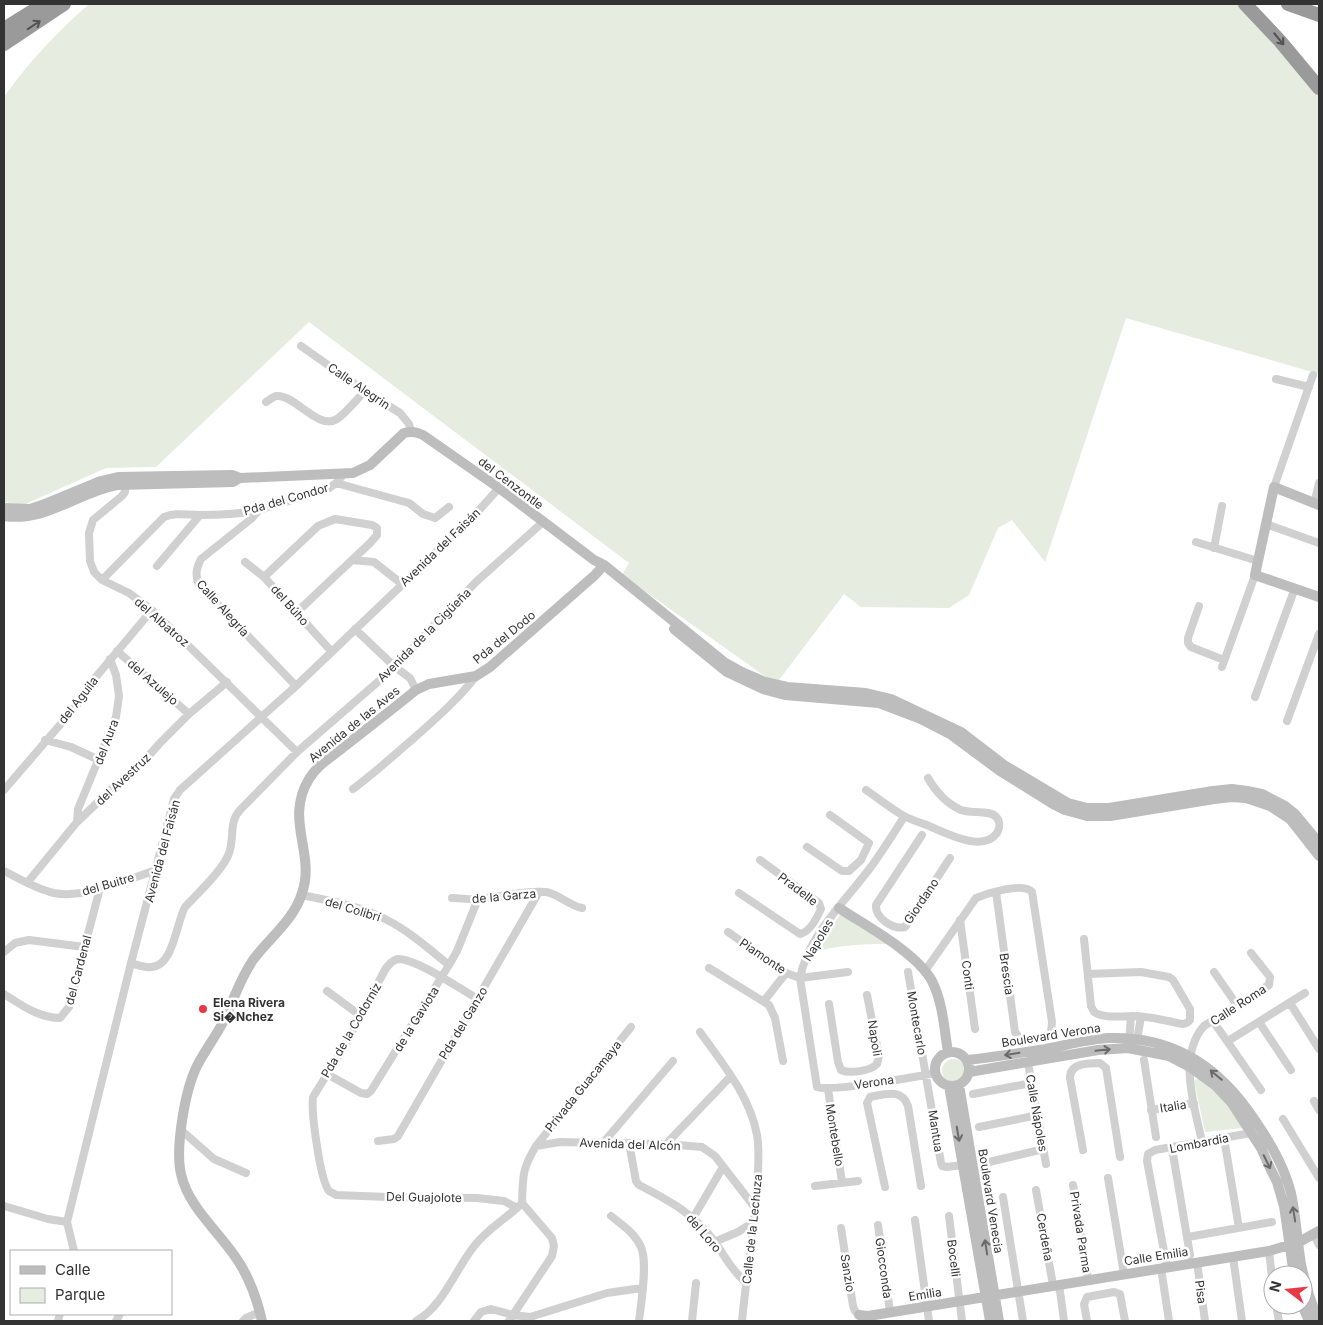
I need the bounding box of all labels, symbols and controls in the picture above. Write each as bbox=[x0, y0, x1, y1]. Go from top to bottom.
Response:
one-way arrow bbox=[27, 20, 41, 30]
one-way arrow bbox=[1273, 33, 1284, 46]
street label: Calle Alegrin bbox=[325, 360, 393, 412]
street label: del Cenzontle bbox=[475, 454, 547, 512]
street label: Pda del Condor bbox=[242, 480, 331, 518]
street label: Avenida del Faisán bbox=[397, 505, 483, 589]
street label: Calle Alegría bbox=[193, 576, 253, 640]
street label: del Búho bbox=[268, 581, 312, 629]
street label: Avenida de la Cigüeña bbox=[374, 585, 474, 685]
street label: del Albatroz bbox=[131, 594, 193, 650]
street label: Pda del Dodo bbox=[470, 607, 538, 667]
street label: del Azulejo bbox=[124, 656, 182, 708]
street label: del Aguila bbox=[55, 673, 101, 727]
street label: Avenida de las Aves bbox=[305, 683, 403, 765]
street label: del Aura bbox=[91, 717, 121, 767]
street label: del Avestruz bbox=[92, 750, 154, 808]
street label: Avenida del Faisán bbox=[141, 798, 183, 904]
street label: del Buitre bbox=[80, 869, 136, 899]
street label: Pradelle bbox=[775, 869, 821, 909]
street label: Giordano bbox=[900, 875, 942, 927]
street label: de la Garza bbox=[471, 886, 537, 906]
street label: del Colibrí bbox=[323, 893, 383, 925]
street label: Napoles bbox=[800, 916, 836, 964]
street label: del Cardenal bbox=[61, 934, 95, 1006]
street label: Piamonte bbox=[737, 935, 789, 977]
street label: Brescia bbox=[997, 952, 1017, 996]
street label: Conti bbox=[959, 959, 977, 991]
street label: Pda de la Codorniz bbox=[318, 980, 384, 1080]
street label: Calle Roma bbox=[1207, 981, 1269, 1029]
street label: de la Gaviota bbox=[390, 984, 442, 1054]
street label: Pda del Ganzo bbox=[435, 984, 491, 1062]
street label: Montecarlo bbox=[904, 990, 930, 1056]
place label: Elena Rivera Si�Nchez bbox=[213, 995, 285, 1024]
marker: Elena Rivera Si�Nchez bbox=[197, 1003, 209, 1015]
street label: Napoli bbox=[865, 1019, 885, 1057]
street label: Boulevard Verona bbox=[1000, 1020, 1102, 1050]
street label: Privada Guacamaya bbox=[542, 1037, 624, 1135]
one-way arrow bbox=[1095, 1045, 1111, 1055]
one-way arrow bbox=[1004, 1050, 1020, 1060]
one-way arrow bbox=[1210, 1069, 1223, 1080]
street label: Verona bbox=[853, 1072, 895, 1092]
street label: Calle Nápoles bbox=[1023, 1073, 1051, 1153]
street label: Italia bbox=[1159, 1097, 1187, 1115]
street label: Montebello bbox=[823, 1103, 847, 1167]
street label: Mantua bbox=[925, 1109, 947, 1153]
one-way arrow bbox=[953, 1126, 963, 1142]
street label: Lombardia bbox=[1168, 1130, 1230, 1156]
street label: Avenida del Alcón bbox=[579, 1135, 681, 1153]
street label: Boulevard Venecia bbox=[975, 1148, 1007, 1254]
one-way arrow bbox=[1263, 1154, 1273, 1169]
street label: Calle de la Lechuza bbox=[739, 1173, 765, 1285]
street label: Del Guajolote bbox=[386, 1189, 462, 1205]
street label: Privada Parma bbox=[1067, 1190, 1095, 1274]
one-way arrow bbox=[1289, 1206, 1299, 1222]
street label: del Loro bbox=[683, 1211, 725, 1255]
street label: Cerdeña bbox=[1033, 1212, 1057, 1262]
street label: Giocconda bbox=[872, 1237, 896, 1299]
street label: Bocelli bbox=[944, 1238, 964, 1278]
one-way arrow bbox=[981, 1239, 991, 1255]
street label: Calle Emilia bbox=[1123, 1244, 1189, 1268]
legend bbox=[10, 1250, 172, 1315]
street label: Sanzio bbox=[838, 1253, 858, 1293]
text: Calle bbox=[55, 1260, 90, 1279]
north arrow bbox=[1263, 1265, 1313, 1315]
street label: Pisa bbox=[1192, 1279, 1210, 1305]
text: N bbox=[1265, 1279, 1285, 1294]
street label: Emilia bbox=[907, 1284, 943, 1304]
text: Parque bbox=[55, 1285, 105, 1304]

